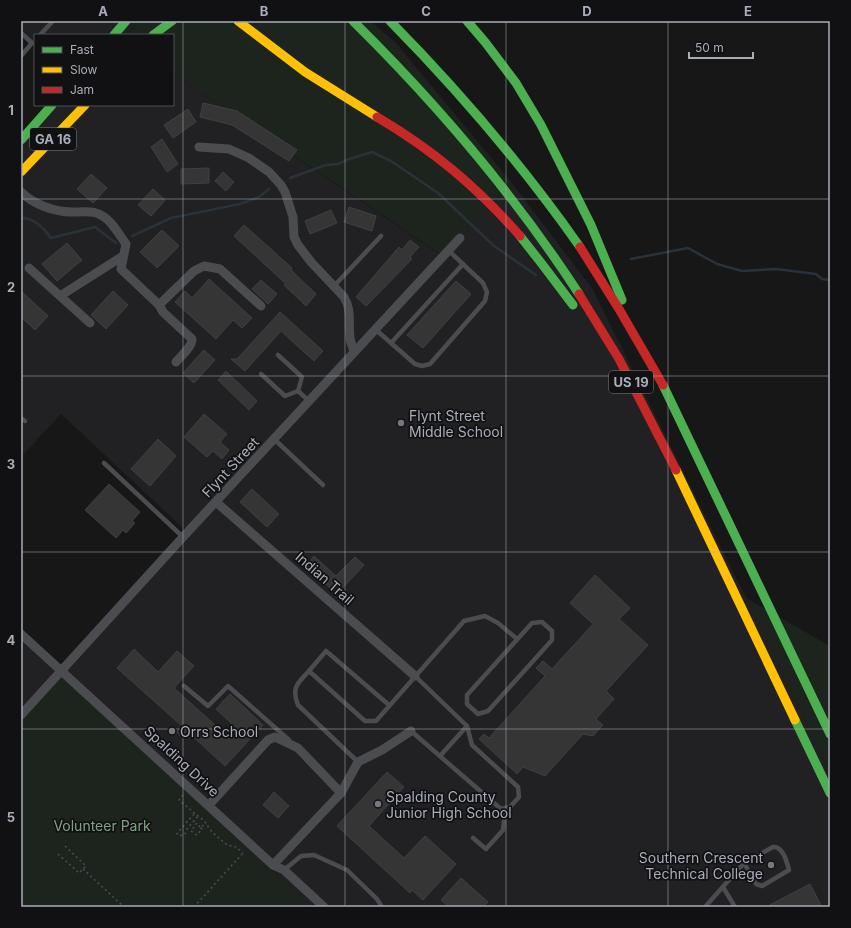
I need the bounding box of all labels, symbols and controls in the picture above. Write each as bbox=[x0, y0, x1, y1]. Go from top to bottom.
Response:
text: A bbox=[98, 3, 108, 19]
text: B bbox=[260, 3, 269, 19]
text: C bbox=[421, 3, 431, 19]
text: D bbox=[582, 3, 592, 19]
text: E bbox=[744, 3, 752, 19]
legend bbox=[34, 34, 174, 106]
scale bar bbox=[689, 34, 753, 60]
text: 50 m bbox=[695, 40, 724, 55]
text: Fast bbox=[70, 42, 94, 57]
text: Slow bbox=[70, 62, 98, 77]
text: Jam bbox=[70, 82, 94, 97]
text: 1 bbox=[8, 102, 14, 118]
road number: GA 16 bbox=[30, 128, 76, 150]
text: 2 bbox=[7, 279, 15, 295]
road number: US 19 bbox=[609, 371, 653, 393]
place label: Flynt Street Middle School bbox=[409, 407, 503, 440]
marker: Flynt Street Middle School bbox=[396, 418, 406, 428]
street label: Flynt Street bbox=[198, 433, 262, 501]
text: 3 bbox=[7, 456, 15, 472]
street label: Indian Trail bbox=[292, 548, 358, 608]
text: 4 bbox=[7, 632, 16, 648]
street label: Spalding Drive bbox=[141, 722, 223, 800]
place label: Orrs School bbox=[180, 723, 258, 740]
marker: Orrs School bbox=[167, 726, 177, 736]
place label: Spalding County Junior High School bbox=[386, 788, 512, 821]
marker: Spalding County Junior High School bbox=[373, 799, 383, 809]
text: 5 bbox=[7, 809, 15, 825]
park label: Volunteer Park bbox=[53, 817, 151, 834]
place label: Southern Crescent Technical College bbox=[639, 849, 763, 882]
marker: Southern Crescent Technical College bbox=[766, 860, 776, 870]

